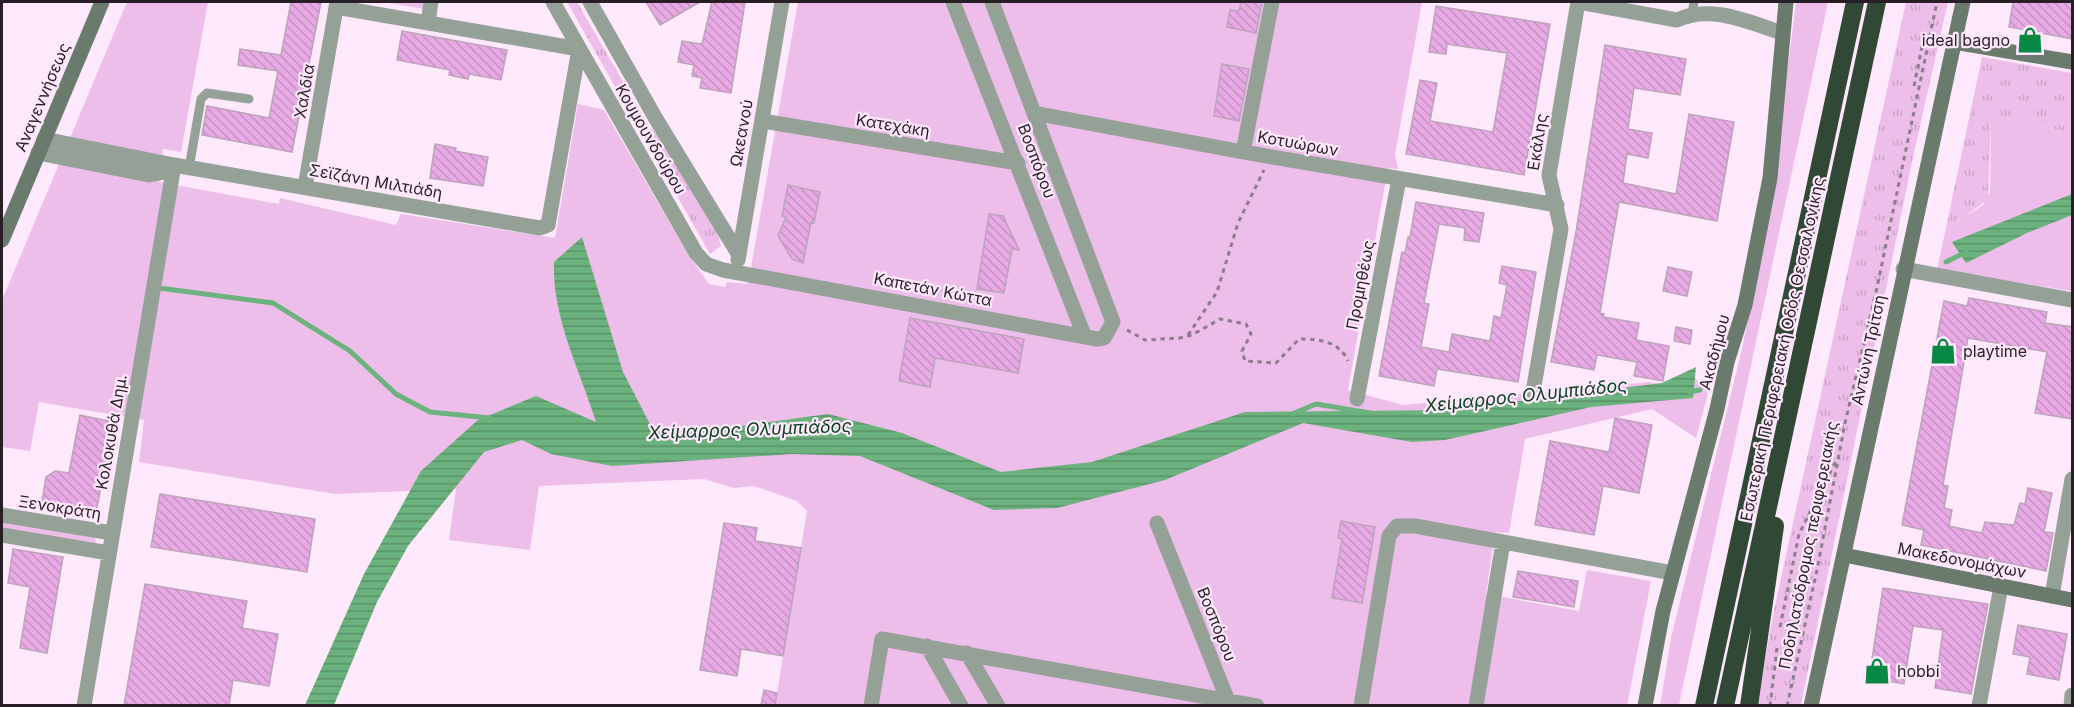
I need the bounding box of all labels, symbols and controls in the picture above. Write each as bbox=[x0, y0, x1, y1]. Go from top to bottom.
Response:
shop icon: ideal bagno bbox=[2015, 25, 2045, 55]
place label: ideal bagno bbox=[1922, 30, 2010, 50]
street label: Αναγεννήσεως bbox=[10, 40, 74, 154]
street label: Χαλδία bbox=[289, 62, 319, 120]
street label: Κουμουνδούρου bbox=[611, 80, 691, 198]
street label: Ωκεανού bbox=[725, 98, 757, 168]
street label: Κατεχάκη bbox=[855, 109, 931, 141]
street label: Εκάλης bbox=[1523, 112, 1551, 172]
street label: Βοσπόρου bbox=[1014, 121, 1060, 201]
street label: Κοτυώρων bbox=[1256, 126, 1340, 160]
street label: Σεϊζάνη Μιλτιάδη bbox=[308, 159, 444, 203]
street label: Εσωτερική Περιφερειακή Οδός Θεσσαλονίκης bbox=[1736, 175, 1828, 523]
street label: Προμηθέως bbox=[1342, 239, 1378, 331]
street label: Καπετάν Κώττα bbox=[872, 268, 994, 310]
street label: Αντώνη Τρίτση bbox=[1847, 293, 1889, 407]
street label: Ακαδήμου bbox=[1694, 312, 1734, 392]
shop icon: playtime bbox=[1928, 336, 1958, 366]
place label: playtime bbox=[1963, 341, 2027, 361]
street label: Κολοκυθά Δημ. bbox=[91, 373, 131, 491]
water label: Χείμαρρος Ολυμπιάδος bbox=[1423, 374, 1628, 416]
water label: Χείμαρρος Ολυμπιάδος bbox=[647, 415, 852, 443]
street label: Ποδηλατόδρομος περιφερειακής bbox=[1774, 419, 1842, 671]
street label: Ξενοκράτη bbox=[17, 491, 103, 523]
street label: Μακεδονομάχων bbox=[1896, 538, 2028, 582]
street label: Βοσπόρου bbox=[1193, 584, 1241, 664]
shop icon: hobbi bbox=[1862, 656, 1892, 686]
place label: hobbi bbox=[1897, 661, 1940, 681]

